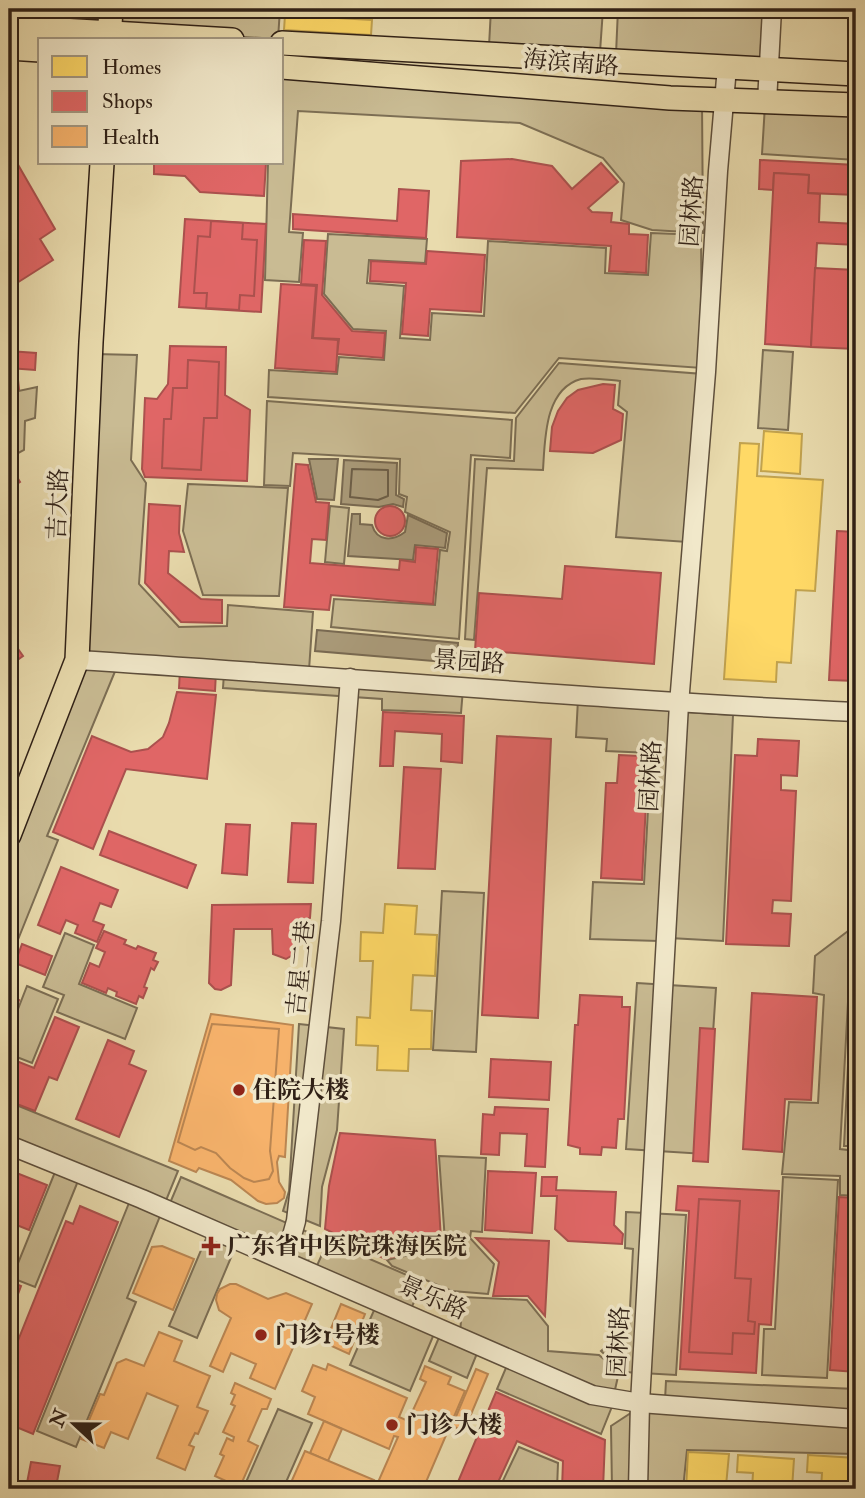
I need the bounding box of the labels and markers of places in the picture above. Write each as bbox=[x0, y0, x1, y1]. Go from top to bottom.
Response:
place label: 住院大楼 bbox=[253, 1075, 349, 1106]
marker: 住院大楼 bbox=[231, 1082, 247, 1098]
place label: 广东省中医院珠海医院 bbox=[227, 1231, 467, 1262]
marker: 广东省中医院珠海医院 bbox=[201, 1236, 221, 1256]
place label: 门诊1号楼 bbox=[275, 1320, 380, 1351]
marker: 门诊1号楼 bbox=[253, 1327, 269, 1343]
place label: 门诊大楼 bbox=[406, 1410, 502, 1441]
marker: 门诊大楼 bbox=[384, 1417, 400, 1433]

